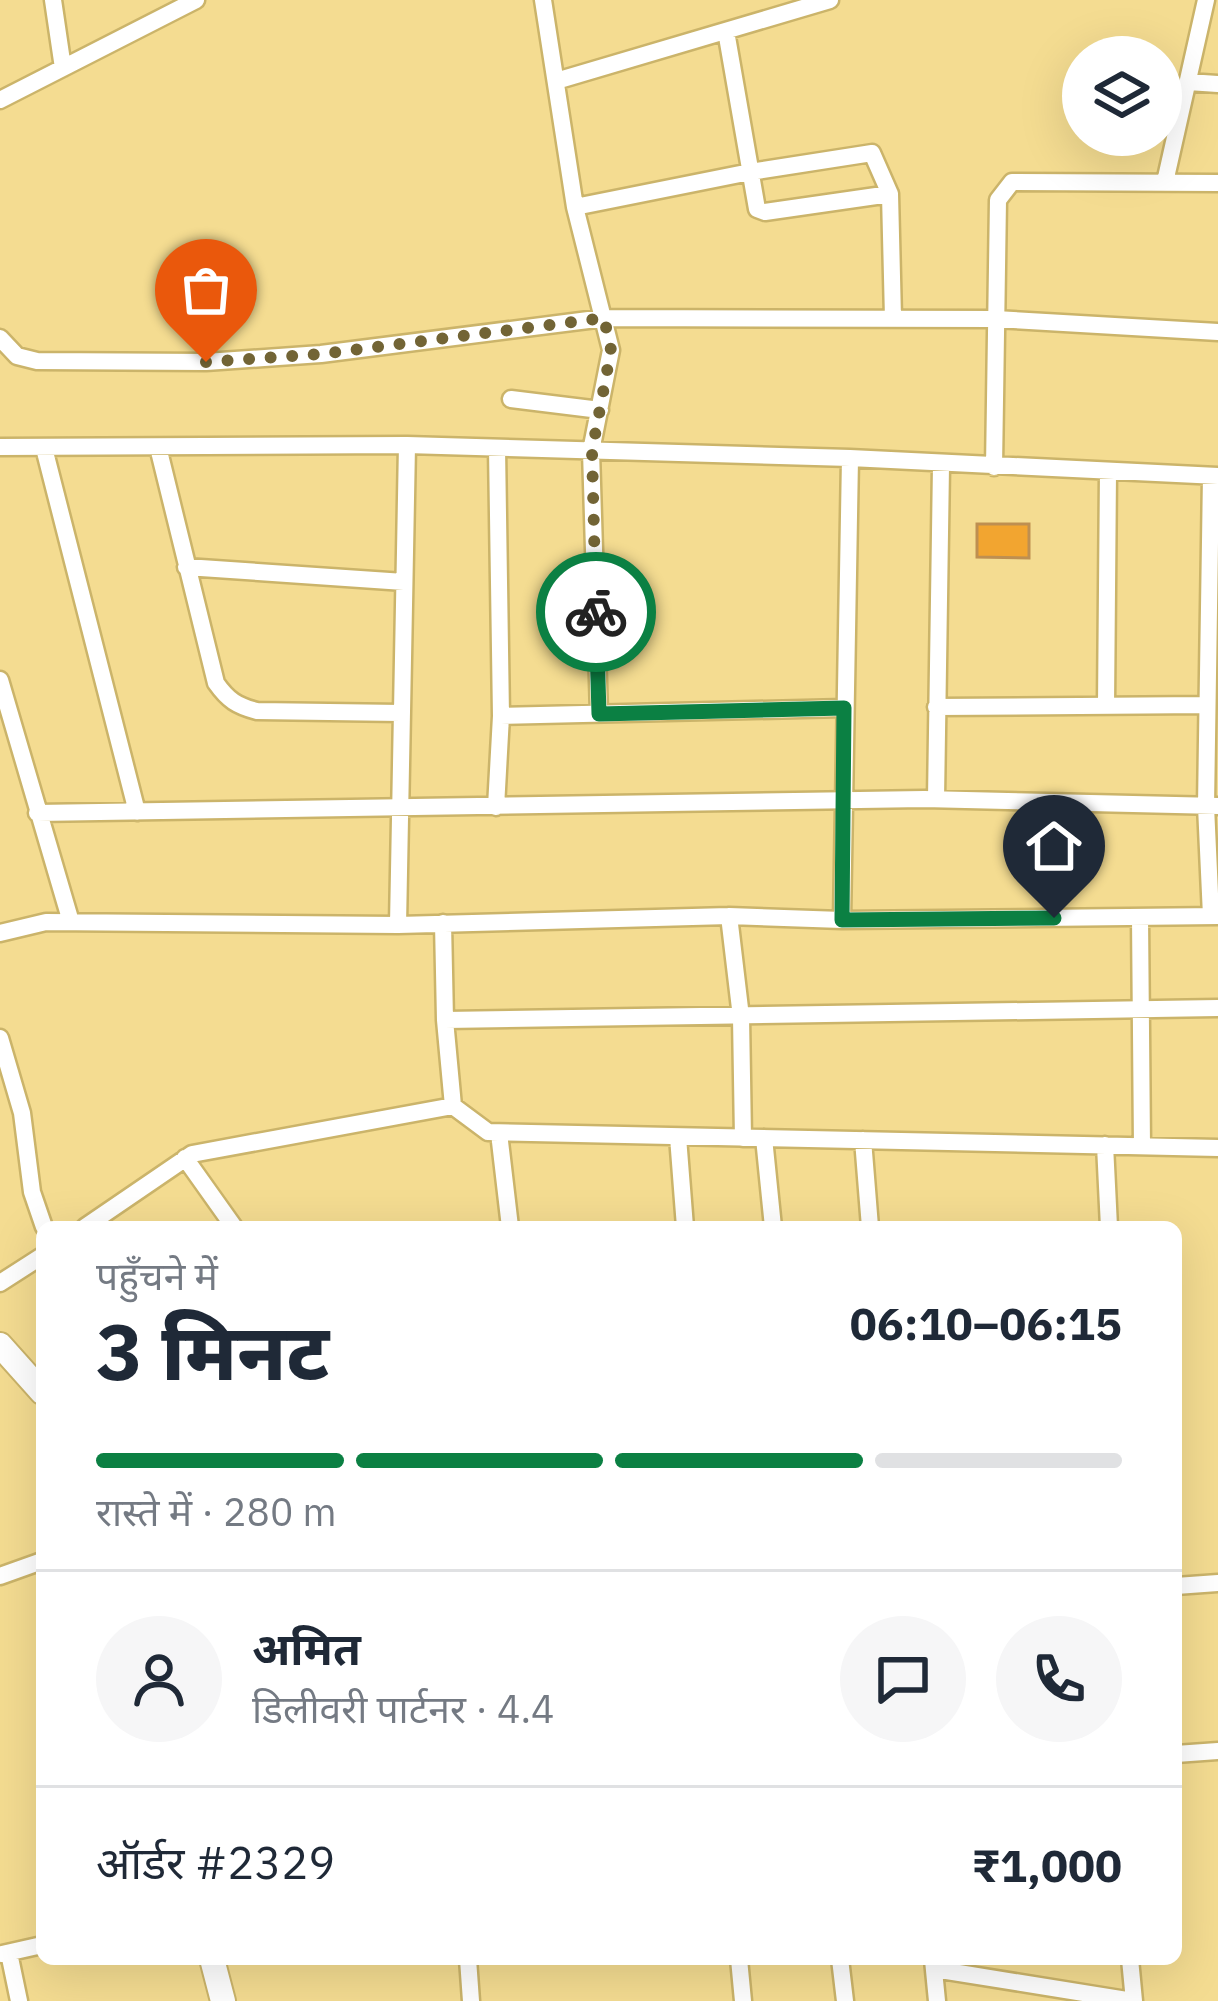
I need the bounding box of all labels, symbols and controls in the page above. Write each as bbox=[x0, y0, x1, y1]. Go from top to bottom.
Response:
map controls bbox=[1062, 36, 1182, 156]
button: layers bbox=[1062, 36, 1182, 156]
pin bbox=[155, 239, 257, 362]
icon: bag bbox=[173, 257, 239, 323]
courier bbox=[536, 552, 656, 672]
icon: bike bbox=[563, 579, 629, 645]
pin bbox=[1003, 795, 1105, 918]
icon: home bbox=[1021, 813, 1087, 879]
text: पहुँचने में bbox=[96, 1250, 218, 1301]
text: 06:10–06:15 bbox=[850, 1294, 1122, 1352]
text: 3 मिनट bbox=[96, 1300, 329, 1401]
text: रास्ते में · 280 m bbox=[96, 1486, 337, 1537]
button: person bbox=[96, 1616, 222, 1742]
button: chat bbox=[840, 1616, 966, 1742]
button: phone bbox=[996, 1616, 1122, 1742]
text: अमित bbox=[252, 1619, 361, 1677]
text: डिलीवरी पार्टनर · 4.4 bbox=[252, 1683, 554, 1734]
text: ऑर्डर #2329 bbox=[96, 1833, 335, 1891]
text: ₹1,000 bbox=[972, 1836, 1122, 1894]

